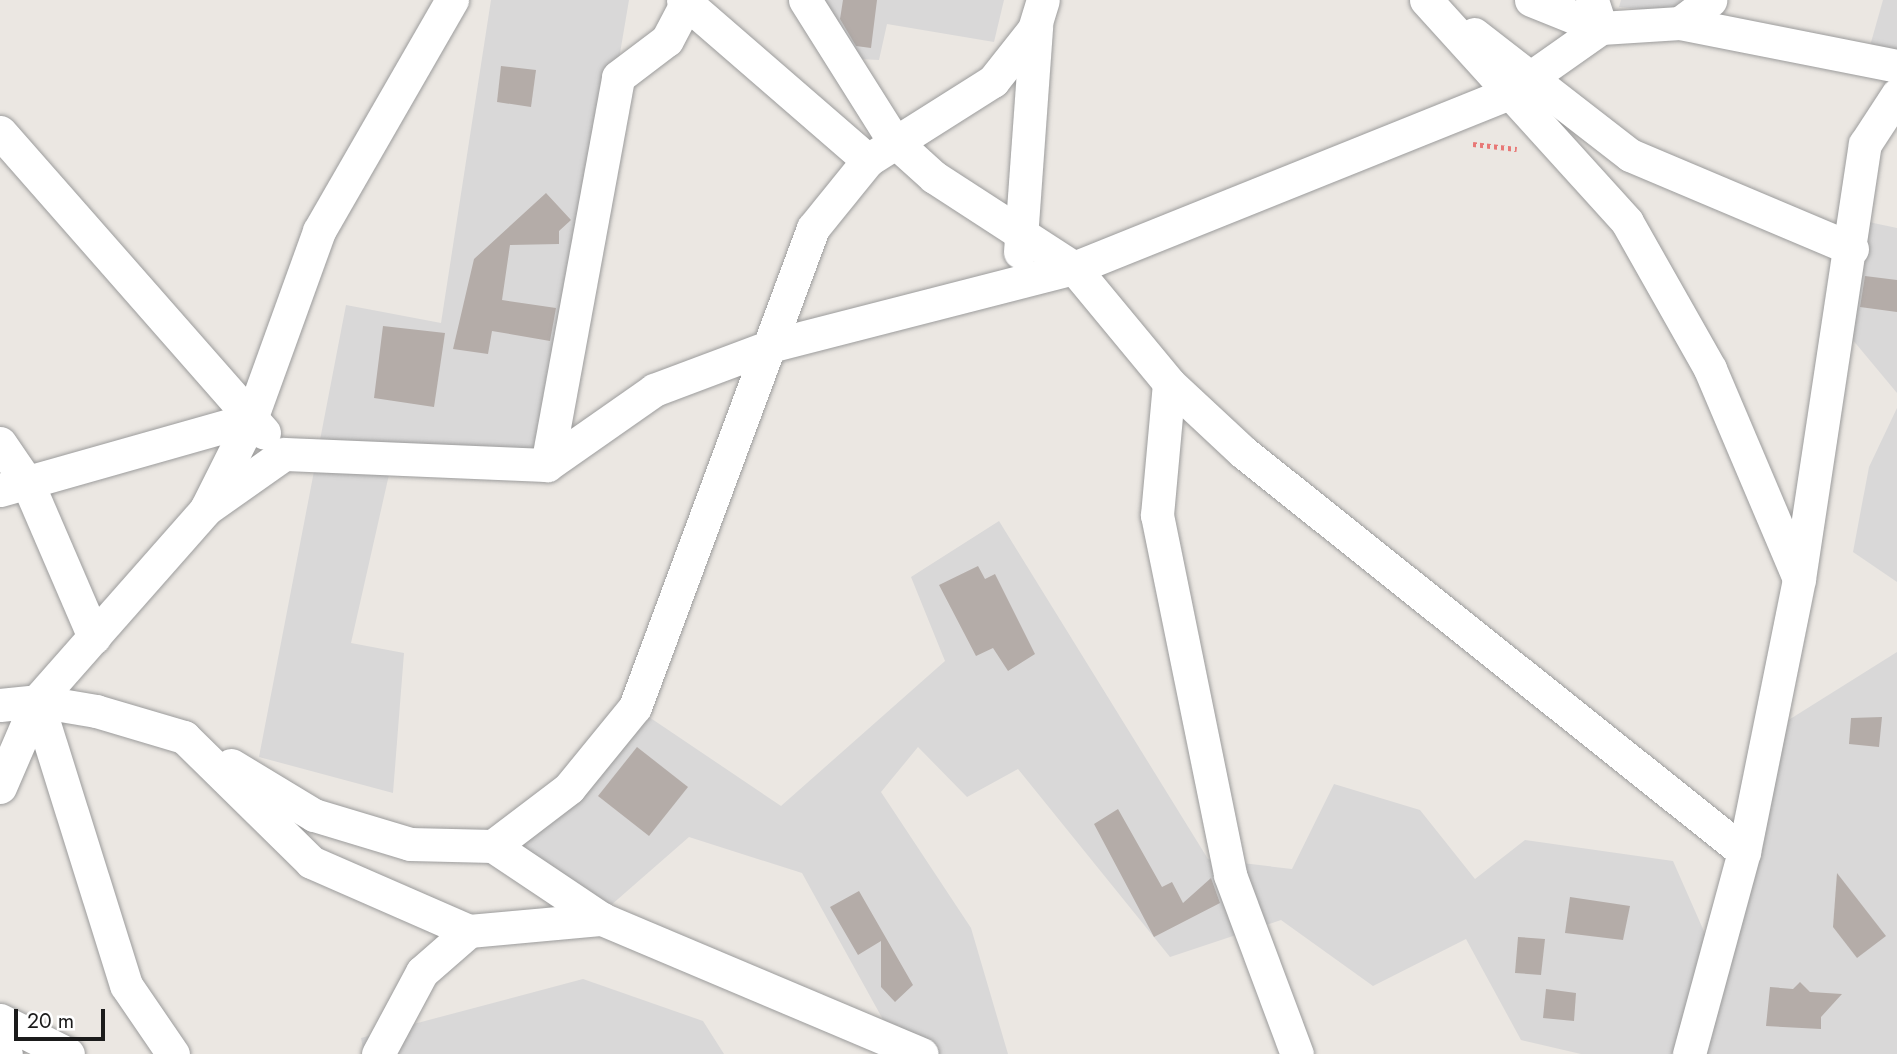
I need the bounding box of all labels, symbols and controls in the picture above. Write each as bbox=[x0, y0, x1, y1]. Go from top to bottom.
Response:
scale bar bbox=[18, 995, 108, 1038]
text: 20 m bbox=[27, 1006, 74, 1036]

